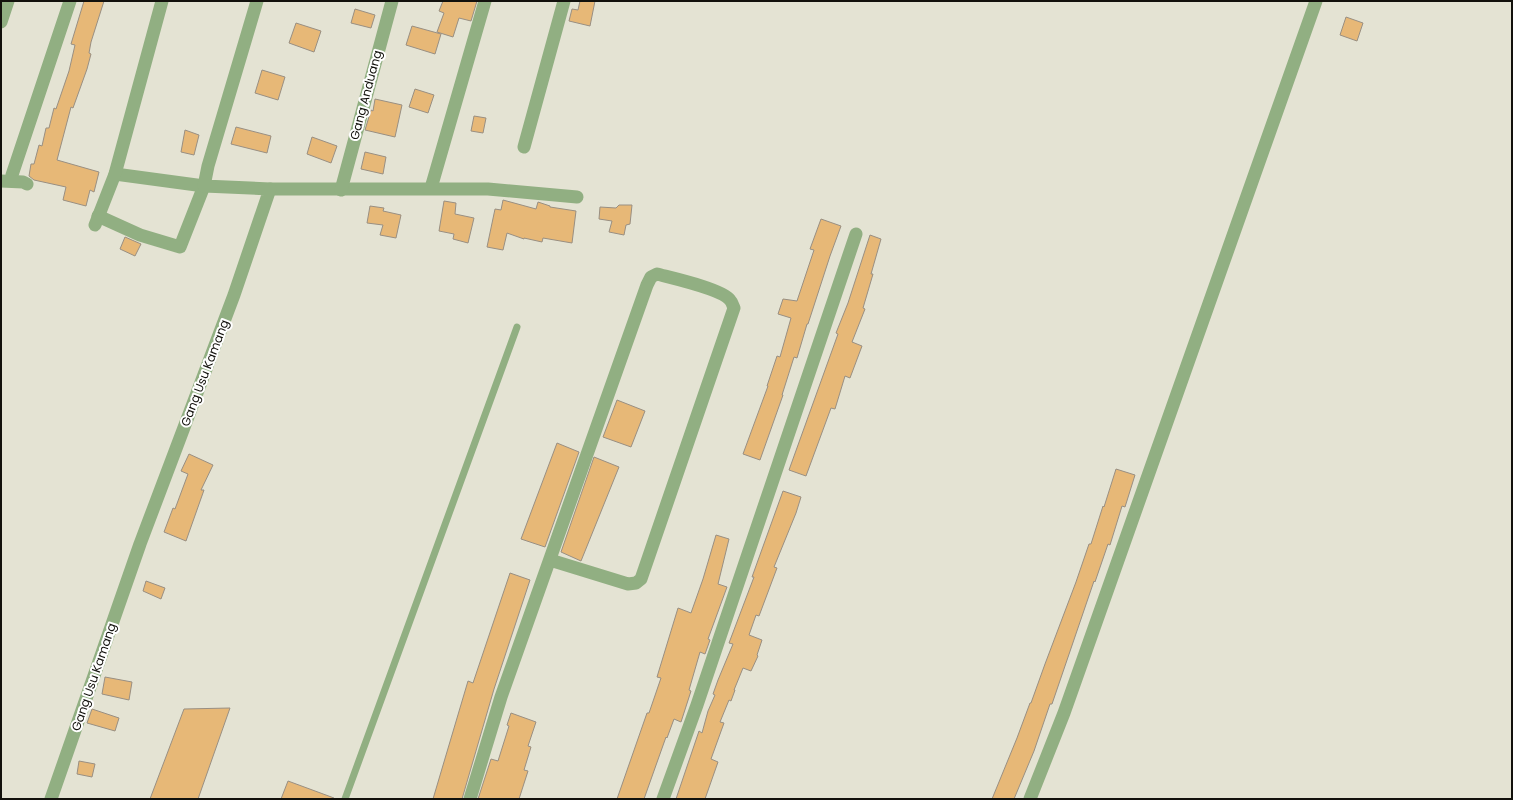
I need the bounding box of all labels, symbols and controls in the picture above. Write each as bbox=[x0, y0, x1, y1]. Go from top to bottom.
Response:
street label: Gang Anduang bbox=[345, 48, 386, 141]
street label: Gang Usu Kamang bbox=[176, 317, 233, 429]
street label: Gang Usu Kamang bbox=[67, 621, 120, 733]

